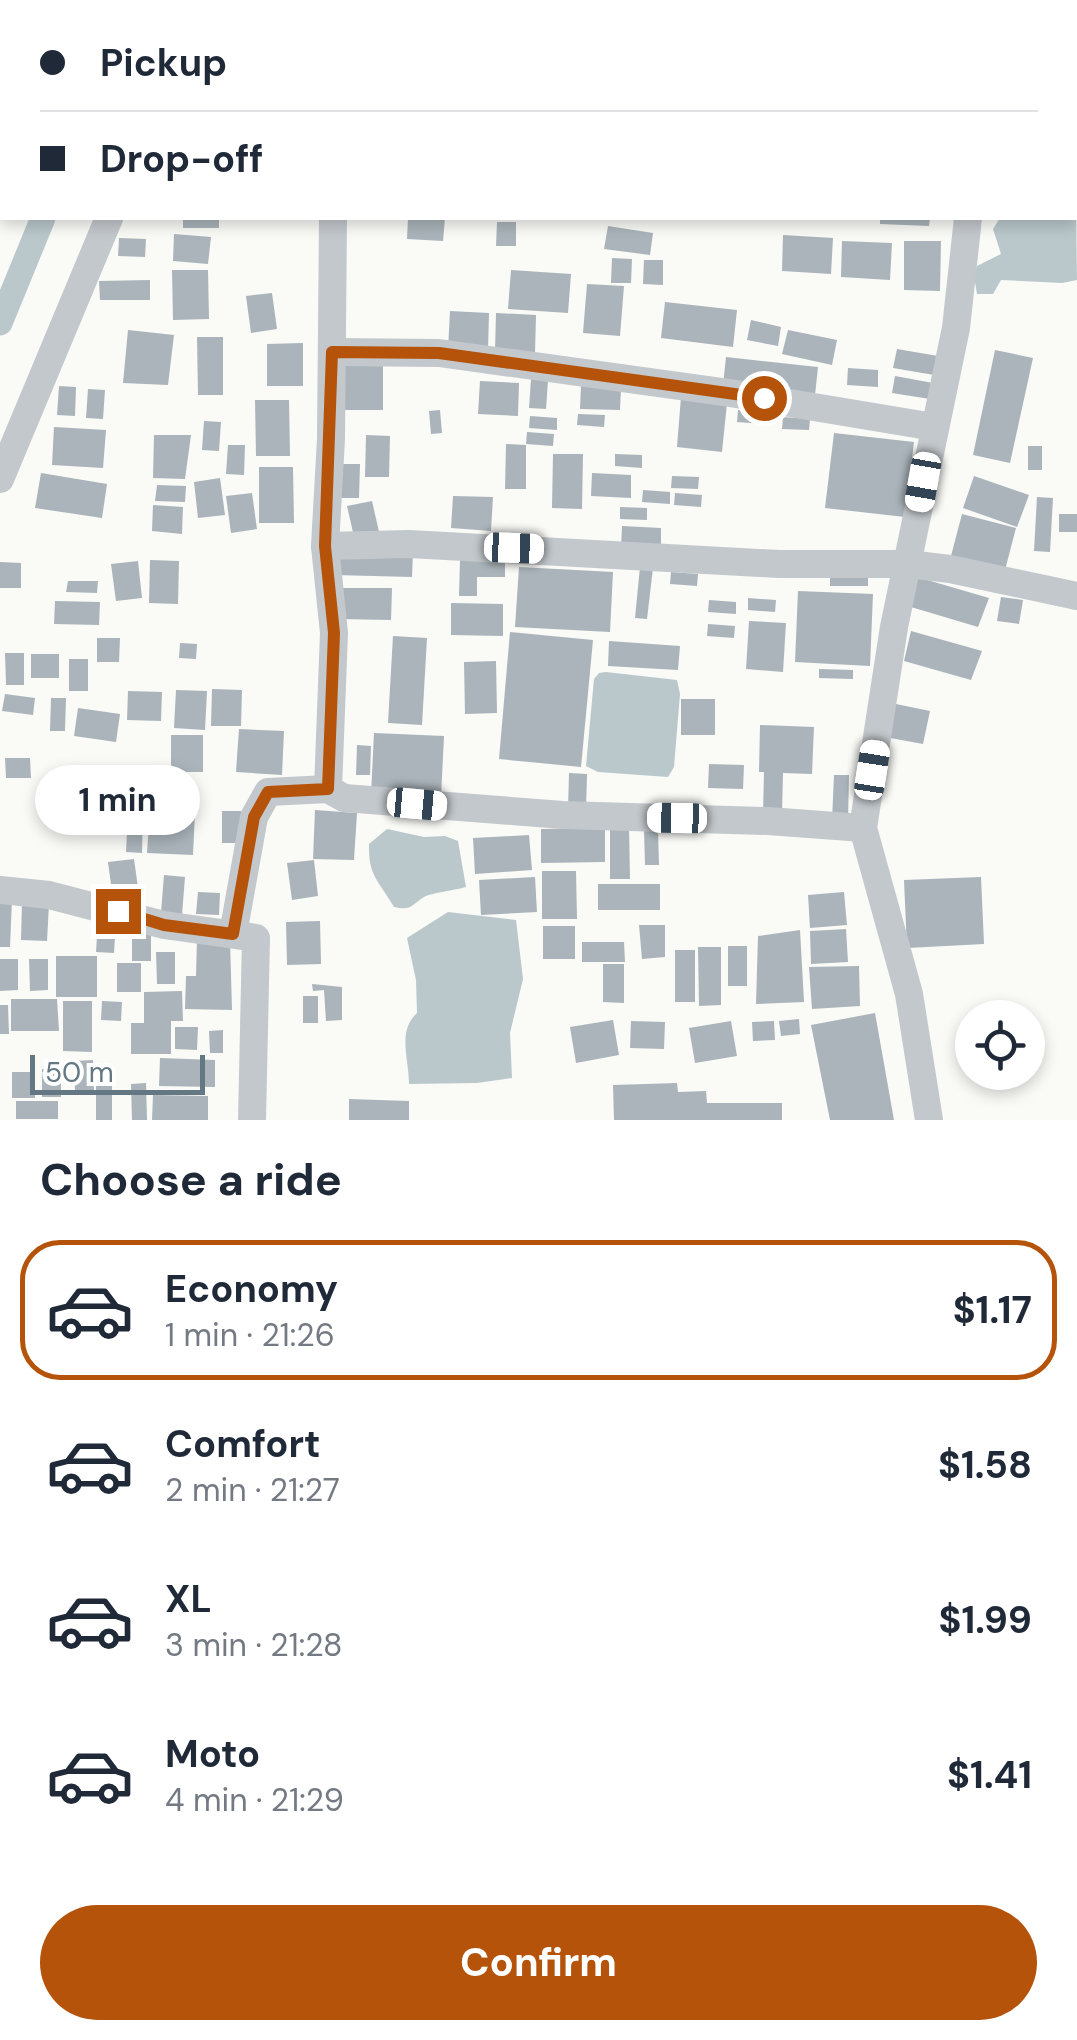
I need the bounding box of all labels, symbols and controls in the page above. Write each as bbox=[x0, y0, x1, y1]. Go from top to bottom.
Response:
text: Pickup bbox=[100, 38, 227, 88]
text: Drop-off bbox=[100, 134, 263, 184]
route start bbox=[742, 376, 787, 421]
car bbox=[903, 450, 943, 514]
car bbox=[483, 532, 545, 564]
car bbox=[852, 738, 892, 802]
callout: 1 min bbox=[36, 766, 200, 836]
text: 1 min bbox=[79, 779, 156, 821]
car bbox=[386, 786, 448, 822]
car bbox=[647, 802, 707, 834]
route end bbox=[96, 889, 141, 934]
map controls bbox=[955, 1000, 1045, 1090]
button: locate bbox=[955, 1000, 1045, 1090]
scale bar bbox=[30, 1050, 205, 1094]
text: 50 m bbox=[45, 1054, 114, 1091]
text: Choose a ride bbox=[40, 1150, 342, 1209]
text: Economy bbox=[165, 1264, 338, 1314]
icon: car bbox=[45, 1265, 135, 1355]
text: $1.17 bbox=[953, 1285, 1032, 1335]
text: 1 min · 21:26 bbox=[165, 1314, 335, 1356]
text: Comfort bbox=[165, 1419, 321, 1469]
icon: car bbox=[45, 1420, 135, 1510]
text: $1.58 bbox=[938, 1440, 1032, 1490]
text: 2 min · 21:27 bbox=[165, 1469, 340, 1511]
text: XL bbox=[165, 1574, 212, 1624]
icon: car bbox=[45, 1575, 135, 1665]
text: $1.99 bbox=[939, 1595, 1032, 1645]
text: 3 min · 21:28 bbox=[165, 1624, 343, 1666]
text: Moto bbox=[165, 1729, 260, 1779]
icon: car bbox=[45, 1730, 135, 1820]
text: $1.41 bbox=[947, 1750, 1032, 1800]
text: 4 min · 21:29 bbox=[165, 1779, 344, 1821]
button: Confirm bbox=[40, 1905, 1037, 2020]

